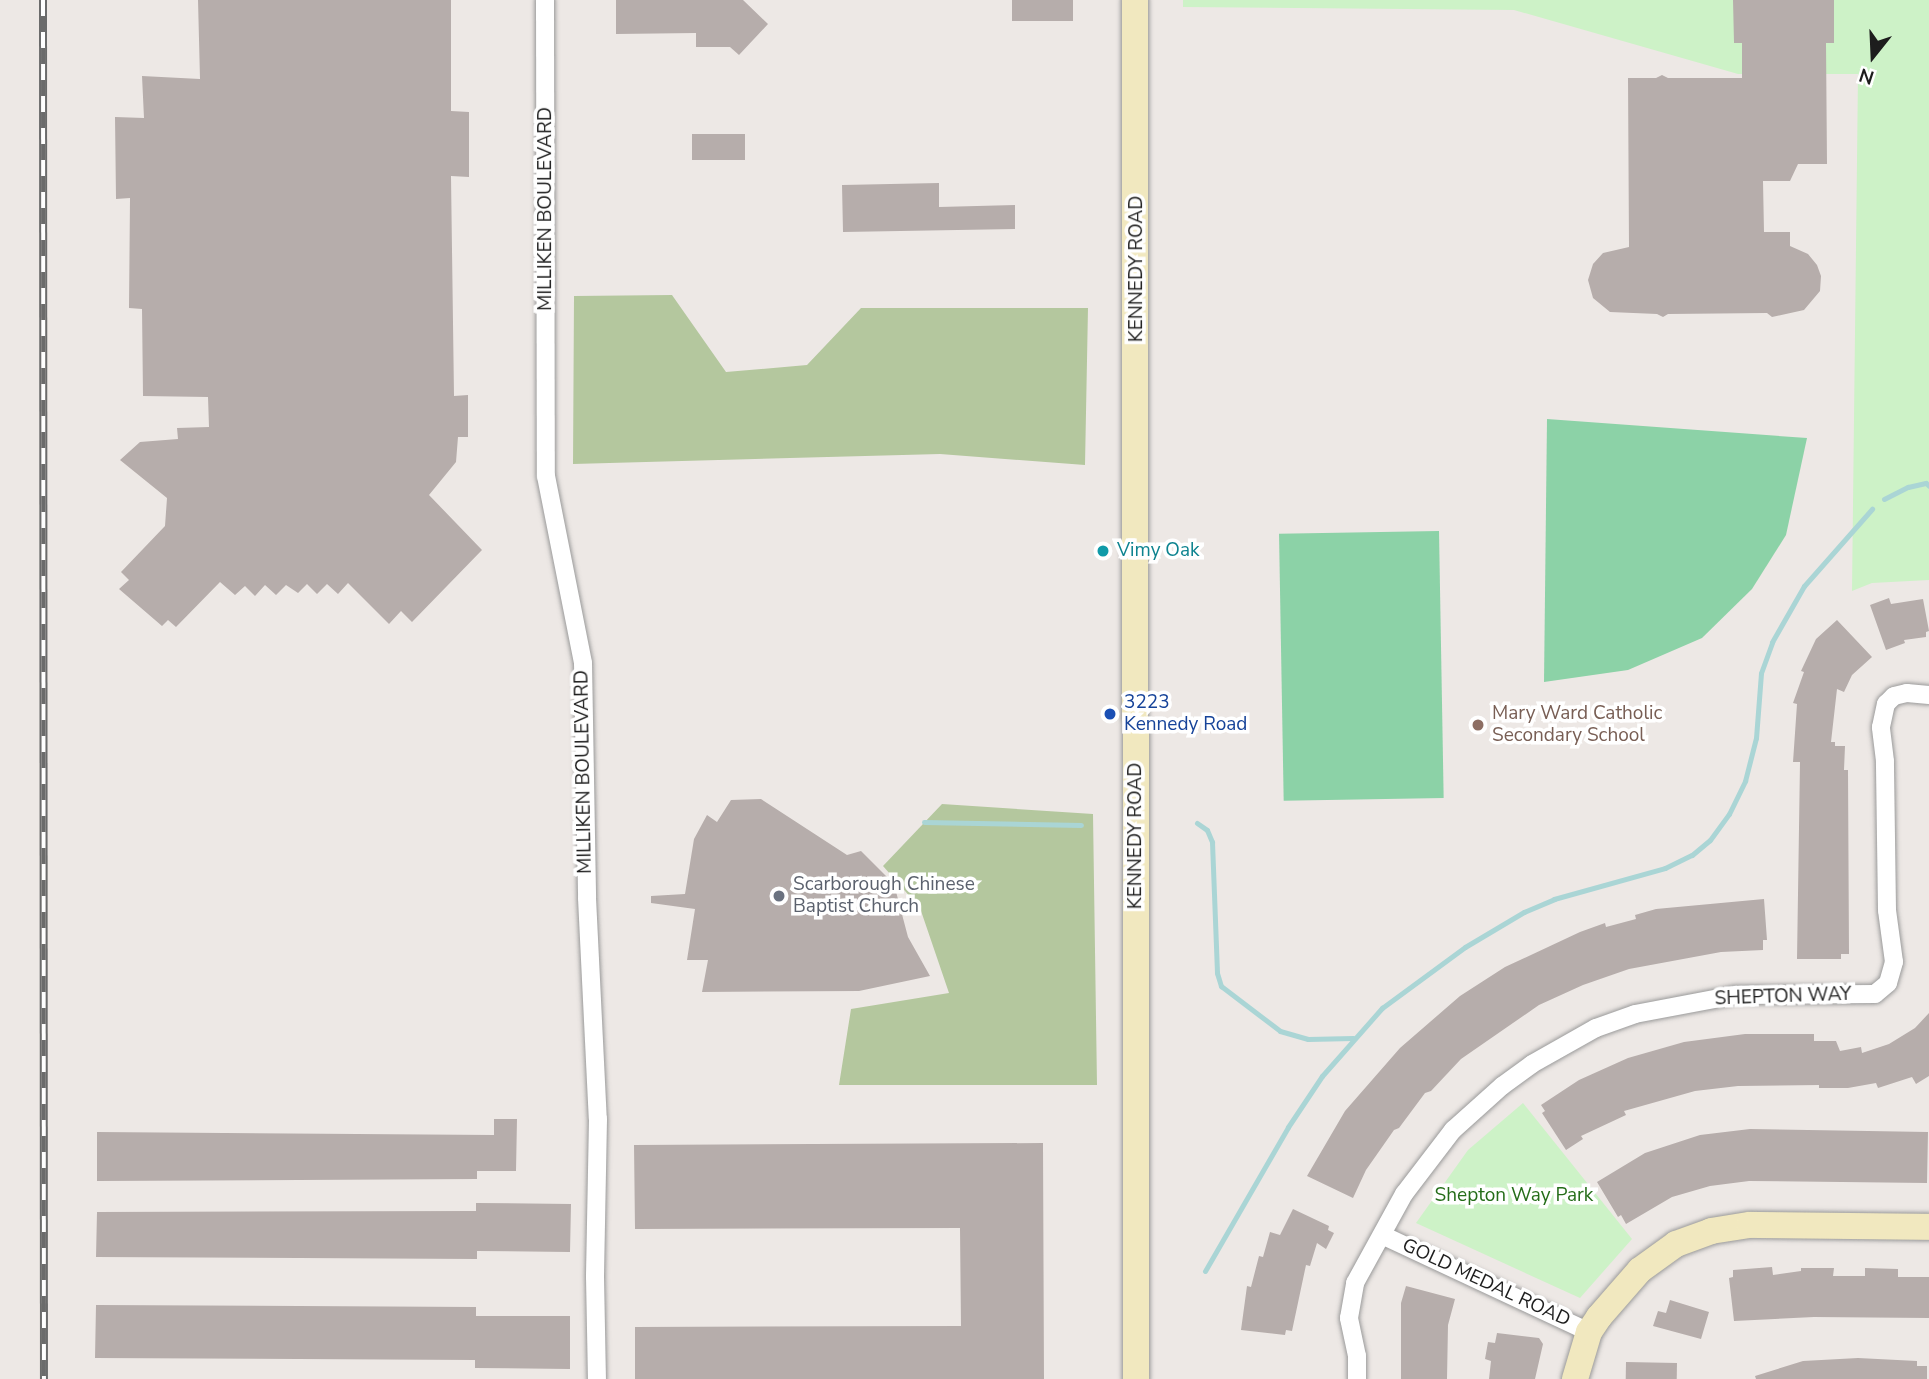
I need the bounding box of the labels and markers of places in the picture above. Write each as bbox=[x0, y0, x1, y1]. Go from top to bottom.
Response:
place label: Vimy Oak bbox=[1117, 540, 1199, 562]
marker: Vimy Oak bbox=[1095, 543, 1111, 559]
place label: 3223 Kennedy Road bbox=[1124, 692, 1247, 736]
place label: Mary Ward Catholic Secondary School bbox=[1492, 703, 1662, 747]
marker: 3223 Kennedy Road bbox=[1102, 706, 1118, 722]
marker: Mary Ward Catholic Secondary School bbox=[1470, 717, 1486, 733]
place label: Scarborough Chinese Baptist Church bbox=[793, 874, 975, 918]
marker: Scarborough Chinese Baptist Church bbox=[771, 888, 787, 904]

